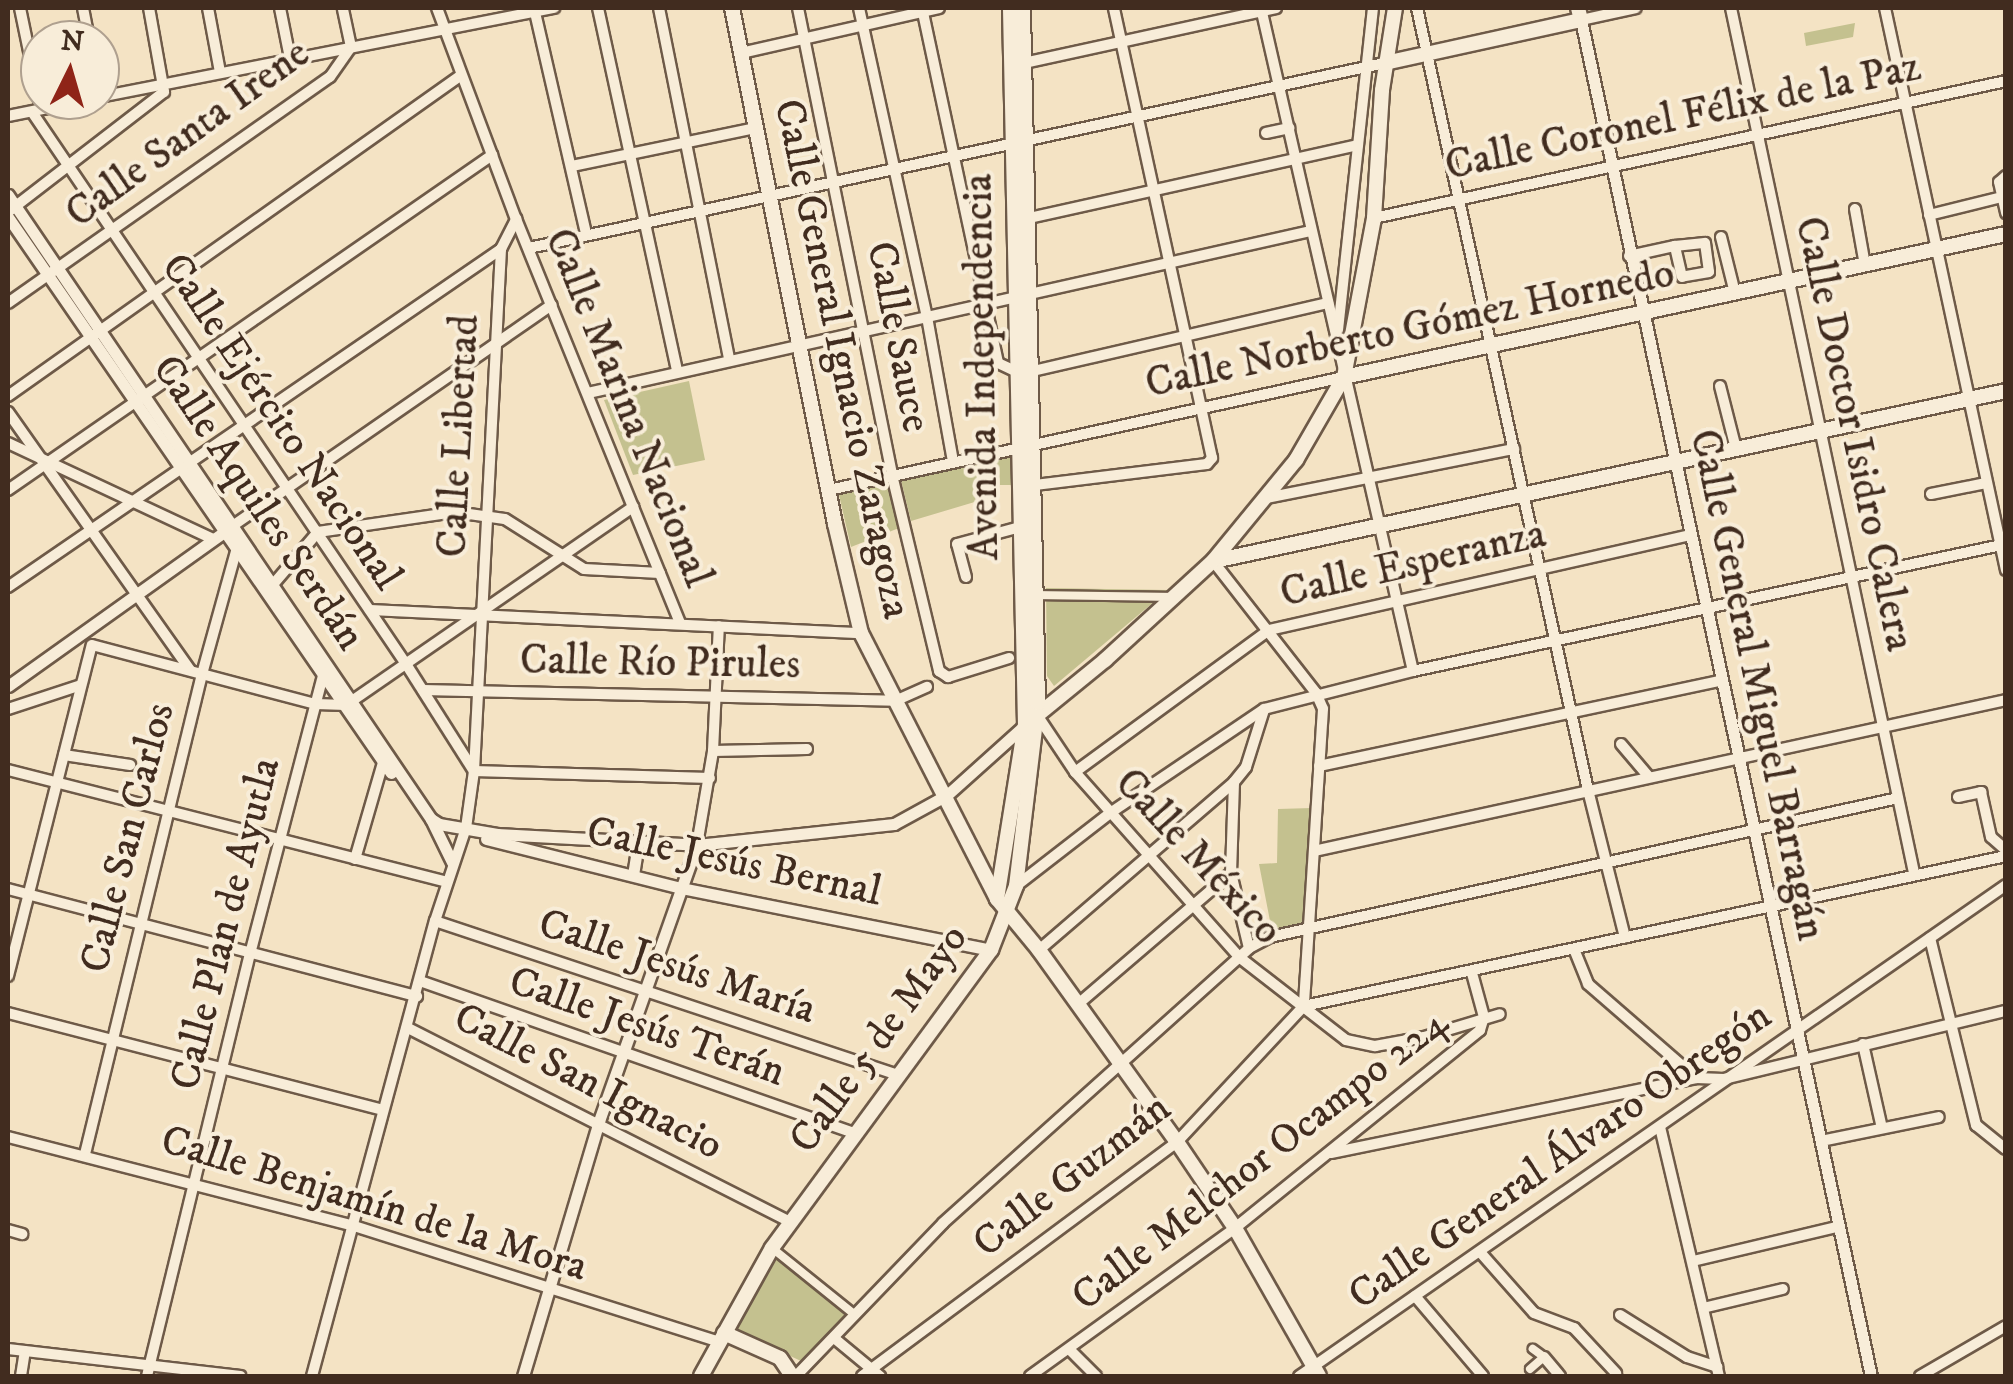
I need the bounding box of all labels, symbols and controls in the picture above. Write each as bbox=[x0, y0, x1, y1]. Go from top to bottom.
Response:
north arrow bbox=[20, 20, 120, 120]
text: N bbox=[60, 23, 85, 60]
street label: Calle Santa Irene bbox=[56, 29, 320, 239]
street label: Calle Coronel Félix de la Paz bbox=[1441, 42, 1925, 192]
street label: Calle General Ignacio Zaragoza bbox=[762, 95, 922, 623]
street label: Avenida Independencia bbox=[953, 173, 1011, 561]
street label: Calle Doctor Isidro Calera bbox=[1783, 212, 1925, 656]
street label: Calle Marina Nacional bbox=[533, 222, 723, 594]
street label: Calle Sauce bbox=[855, 238, 941, 436]
street label: Calle Ejército Nacional bbox=[150, 244, 412, 600]
street label: Calle Norberto Gómez Hornedo bbox=[1141, 248, 1679, 410]
street label: Calle Libertad bbox=[427, 313, 491, 559]
street label: Calle Aquiles Serdán bbox=[141, 346, 375, 660]
street label: Calle General Miguel Barragán bbox=[1678, 425, 1836, 945]
street label: Calle Esperanza bbox=[1275, 509, 1551, 619]
street label: Calle Río Pirules bbox=[519, 635, 801, 691]
street label: Calle San Carlos bbox=[70, 698, 186, 978]
street label: Calle Plan de Ayutla bbox=[160, 753, 292, 1095]
street label: Calle México bbox=[1104, 758, 1292, 956]
street label: Calle Jesús Bernal bbox=[582, 806, 886, 918]
street label: Calle Jesús María bbox=[532, 898, 822, 1036]
street label: Calle 5 de Mayo bbox=[779, 915, 979, 1163]
street label: Calle Jesús Terán bbox=[502, 956, 792, 1098]
street label: Calle General Álvaro Obregón bbox=[1339, 991, 1781, 1321]
street label: Calle San Ignacio bbox=[445, 993, 731, 1171]
street label: Calle Melchor Ocampo 224 bbox=[1062, 998, 1458, 1322]
street label: Calle Guzmán bbox=[963, 1083, 1181, 1269]
street label: Calle Benjamín de la Mora bbox=[155, 1115, 593, 1293]

